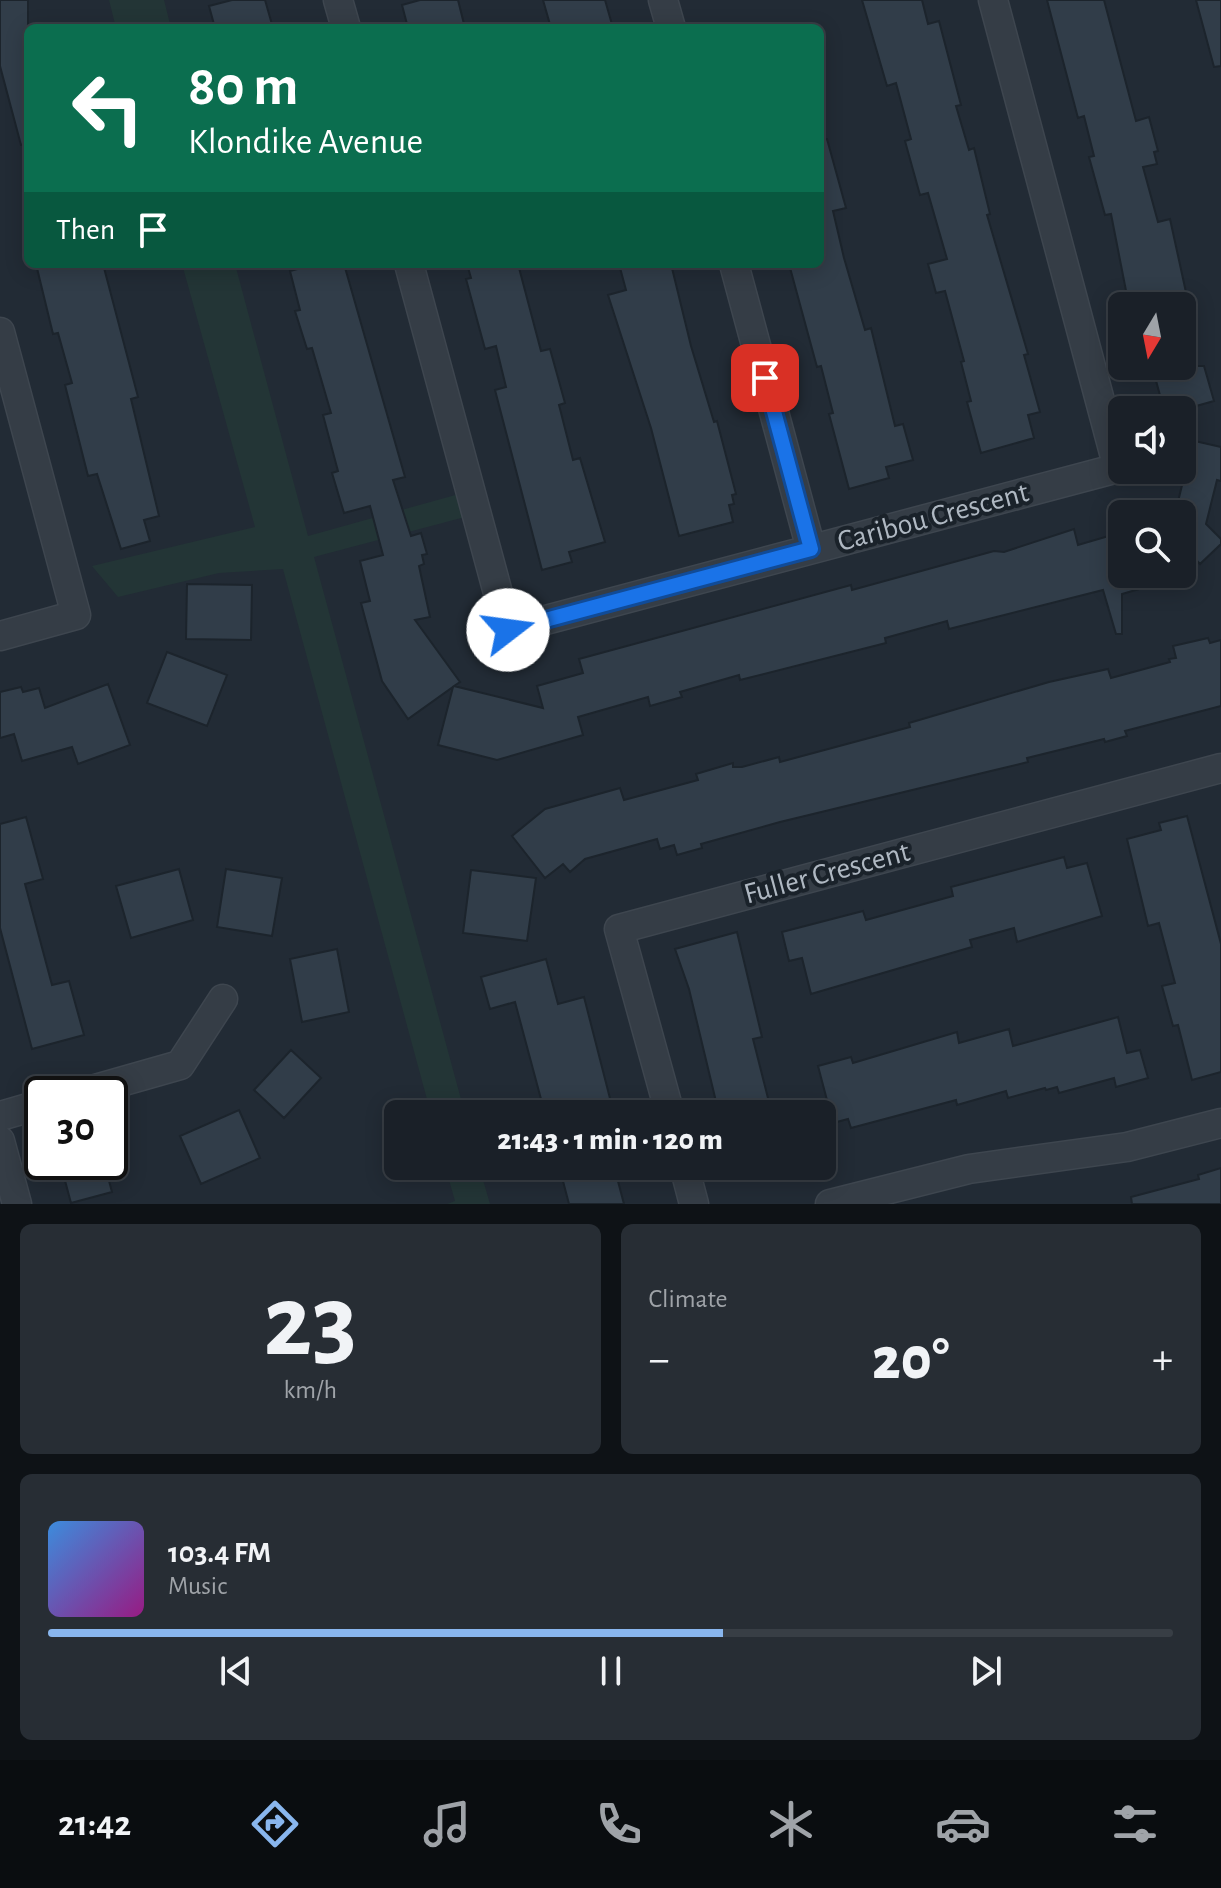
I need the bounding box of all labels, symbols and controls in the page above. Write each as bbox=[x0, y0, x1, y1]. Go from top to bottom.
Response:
icon: left bbox=[56, 56, 160, 160]
text: 80 m bbox=[188, 59, 298, 115]
text: Klondike Avenue bbox=[188, 124, 423, 160]
icon: arrive bbox=[131, 208, 175, 252]
text: Then bbox=[56, 215, 115, 245]
north arrow bbox=[1108, 292, 1196, 380]
map controls bbox=[1108, 292, 1196, 588]
pin bbox=[731, 344, 799, 412]
icon: arrive bbox=[743, 356, 787, 400]
button: sound bbox=[1108, 396, 1196, 484]
street label: Caribou Crescent bbox=[834, 477, 1032, 557]
button: search bbox=[1108, 500, 1196, 588]
position arrow bbox=[466, 588, 550, 672]
street label: Fuller Crescent bbox=[741, 836, 914, 910]
speed limit sign: 30 bbox=[24, 1076, 128, 1180]
text: 21:43 · 1 min · 120 m bbox=[497, 1125, 723, 1155]
text: 23 bbox=[263, 1271, 357, 1375]
text: Climate bbox=[649, 1286, 727, 1312]
text: 20° bbox=[872, 1330, 949, 1390]
text: − bbox=[649, 1338, 670, 1382]
text: + bbox=[1152, 1338, 1173, 1382]
text: km/h bbox=[283, 1377, 337, 1403]
text: 103.4 FM bbox=[168, 1538, 271, 1568]
text: Music bbox=[168, 1573, 227, 1599]
icon: previous bbox=[214, 1649, 258, 1693]
icon: pause bbox=[589, 1649, 633, 1693]
icon: next bbox=[964, 1649, 1008, 1693]
icon: directions bbox=[247, 1796, 303, 1852]
icon: music bbox=[419, 1796, 475, 1852]
icon: phone bbox=[591, 1796, 647, 1852]
icon: climate bbox=[763, 1796, 819, 1852]
icon: car bbox=[935, 1796, 991, 1852]
icon: filters bbox=[1107, 1796, 1163, 1852]
text: 21:42 bbox=[58, 1806, 131, 1842]

